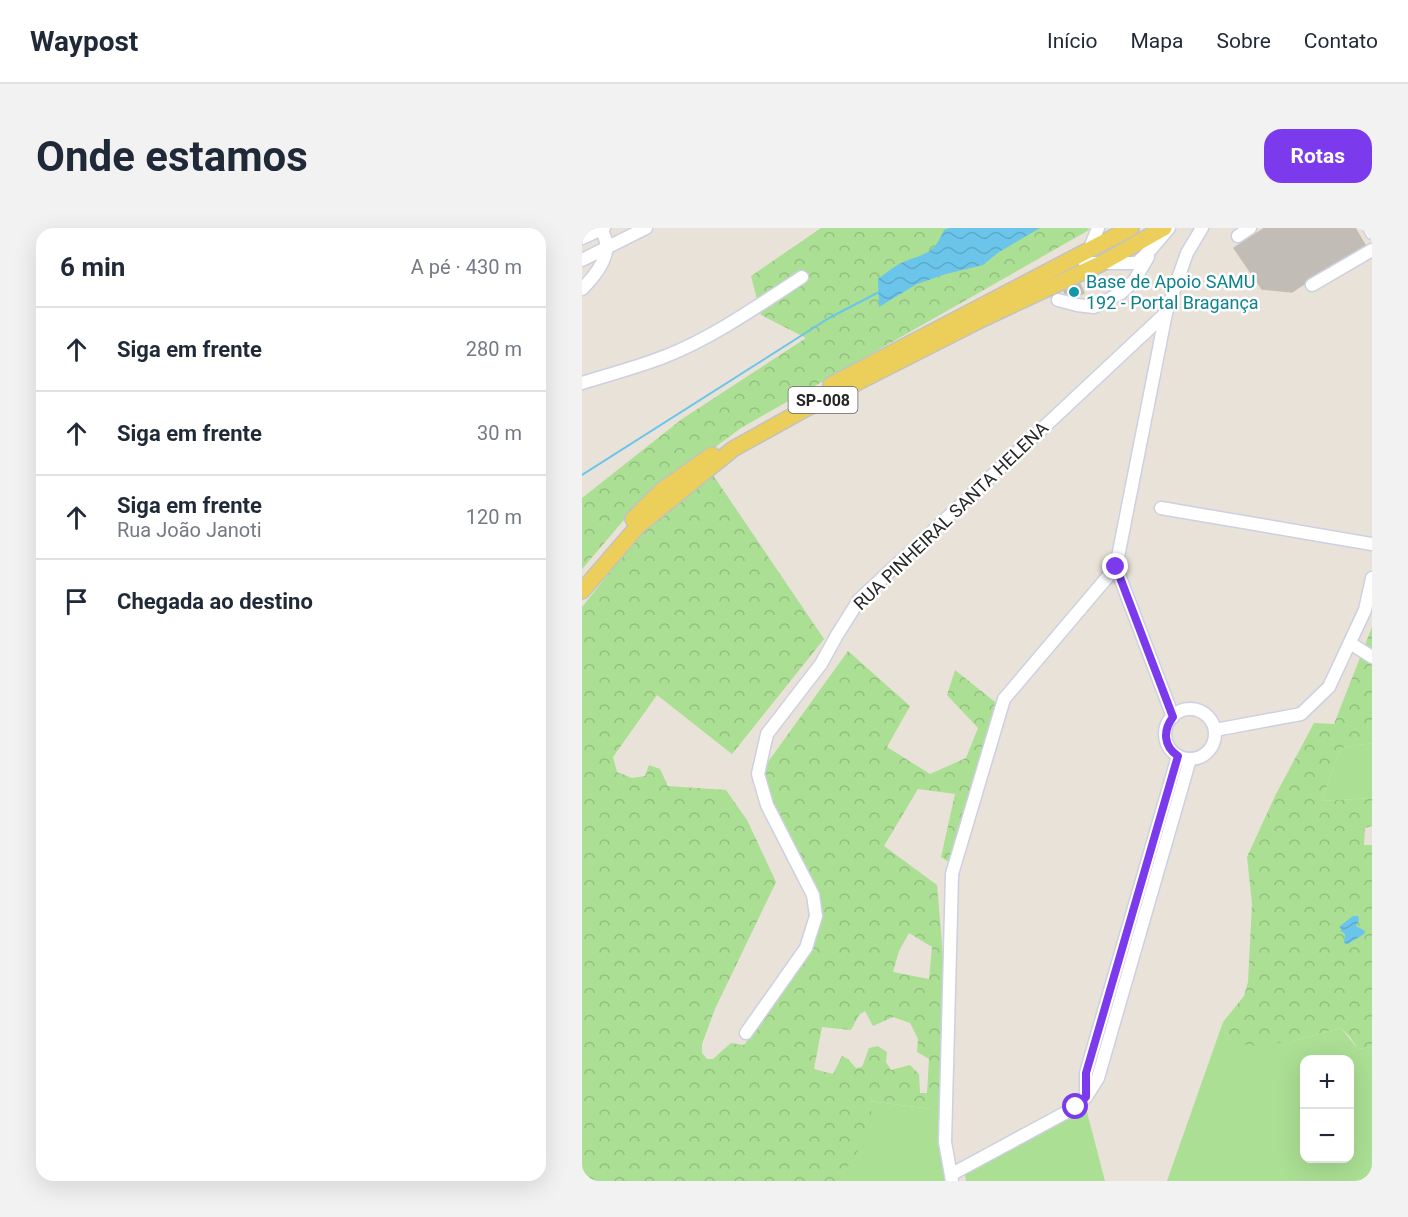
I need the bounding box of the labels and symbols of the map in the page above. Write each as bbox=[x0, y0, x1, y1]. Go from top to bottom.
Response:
place label: Base de Apoio SAMU 192 - Portal Bragança bbox=[1086, 271, 1259, 313]
marker: Base de Apoio SAMU 192 - Portal Bragança bbox=[1067, 285, 1081, 299]
road number: SP-008 bbox=[788, 387, 858, 413]
street label: RUA PINHEIRAL SANTA HELENA bbox=[849, 417, 1052, 614]
route end bbox=[1102, 553, 1128, 579]
route start bbox=[1062, 1093, 1088, 1119]

